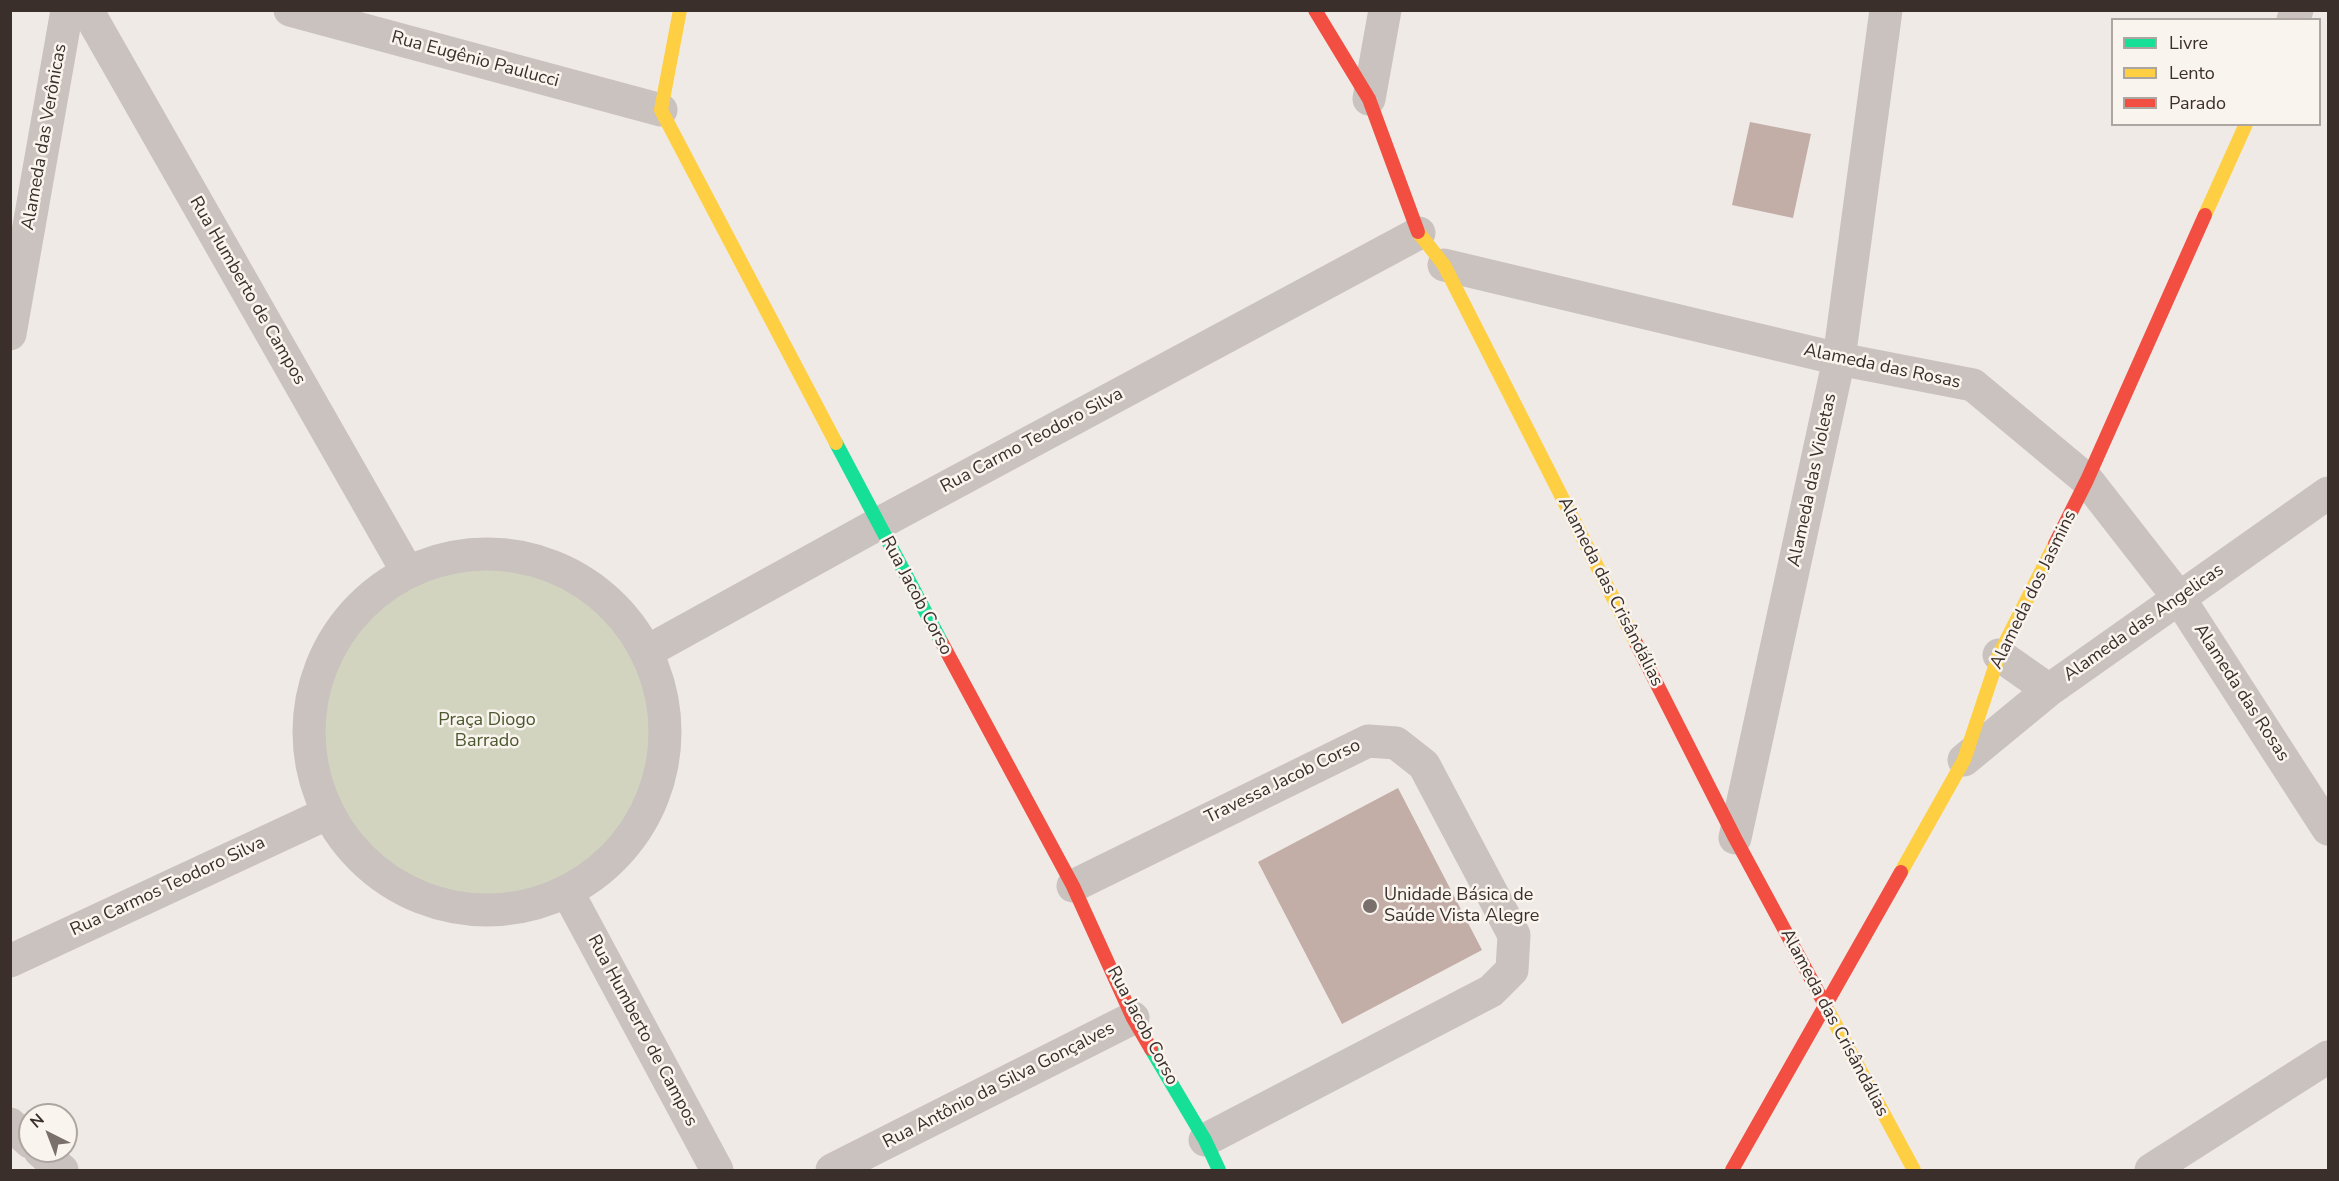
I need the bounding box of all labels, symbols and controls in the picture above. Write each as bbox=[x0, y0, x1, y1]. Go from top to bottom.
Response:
legend bbox=[2111, 18, 2321, 126]
street label: Rua Eugênio Paulucci bbox=[389, 27, 561, 93]
text: Livre bbox=[2169, 31, 2208, 55]
street label: Alameda das Verônicas bbox=[18, 42, 72, 232]
text: Lento bbox=[2169, 61, 2215, 85]
text: Parado bbox=[2169, 91, 2226, 115]
street label: Rua Humberto de Campos bbox=[184, 193, 310, 389]
street label: Alameda das Rosas bbox=[1802, 340, 1962, 394]
street label: Rua Carmo Teodoro Silva bbox=[937, 384, 1127, 498]
street label: Alameda das Violetas bbox=[1784, 391, 1842, 569]
street label: Alameda das Crisândálias bbox=[1553, 494, 1667, 690]
street label: Alameda dos Jasmins bbox=[1986, 507, 2082, 673]
street label: Rua Jacob Corso bbox=[876, 533, 956, 659]
street label: Alameda das Angelicas bbox=[2060, 560, 2228, 686]
street label: Alameda das Rosas bbox=[2188, 620, 2294, 766]
park label: Praça Diogo Barrado bbox=[438, 710, 536, 752]
street label: Travessa Jacob Corso bbox=[1202, 735, 1364, 829]
street label: Rua Carmos Teodoro Silva bbox=[67, 832, 269, 942]
place label: Unidade Básica de Saúde Vista Alegre bbox=[1384, 885, 1539, 928]
marker: Unidade Básica de Saúde Vista Alegre bbox=[1361, 897, 1379, 915]
street label: Alameda das Crisândálias bbox=[1775, 925, 1893, 1121]
street label: Rua Humberto de Campos bbox=[582, 931, 702, 1131]
street label: Rua Jacob Corso bbox=[1102, 963, 1182, 1089]
street label: Rua Antônio da Silva Gonçalves bbox=[880, 1018, 1118, 1154]
north arrow bbox=[18, 1103, 78, 1163]
text: N bbox=[25, 1109, 49, 1133]

